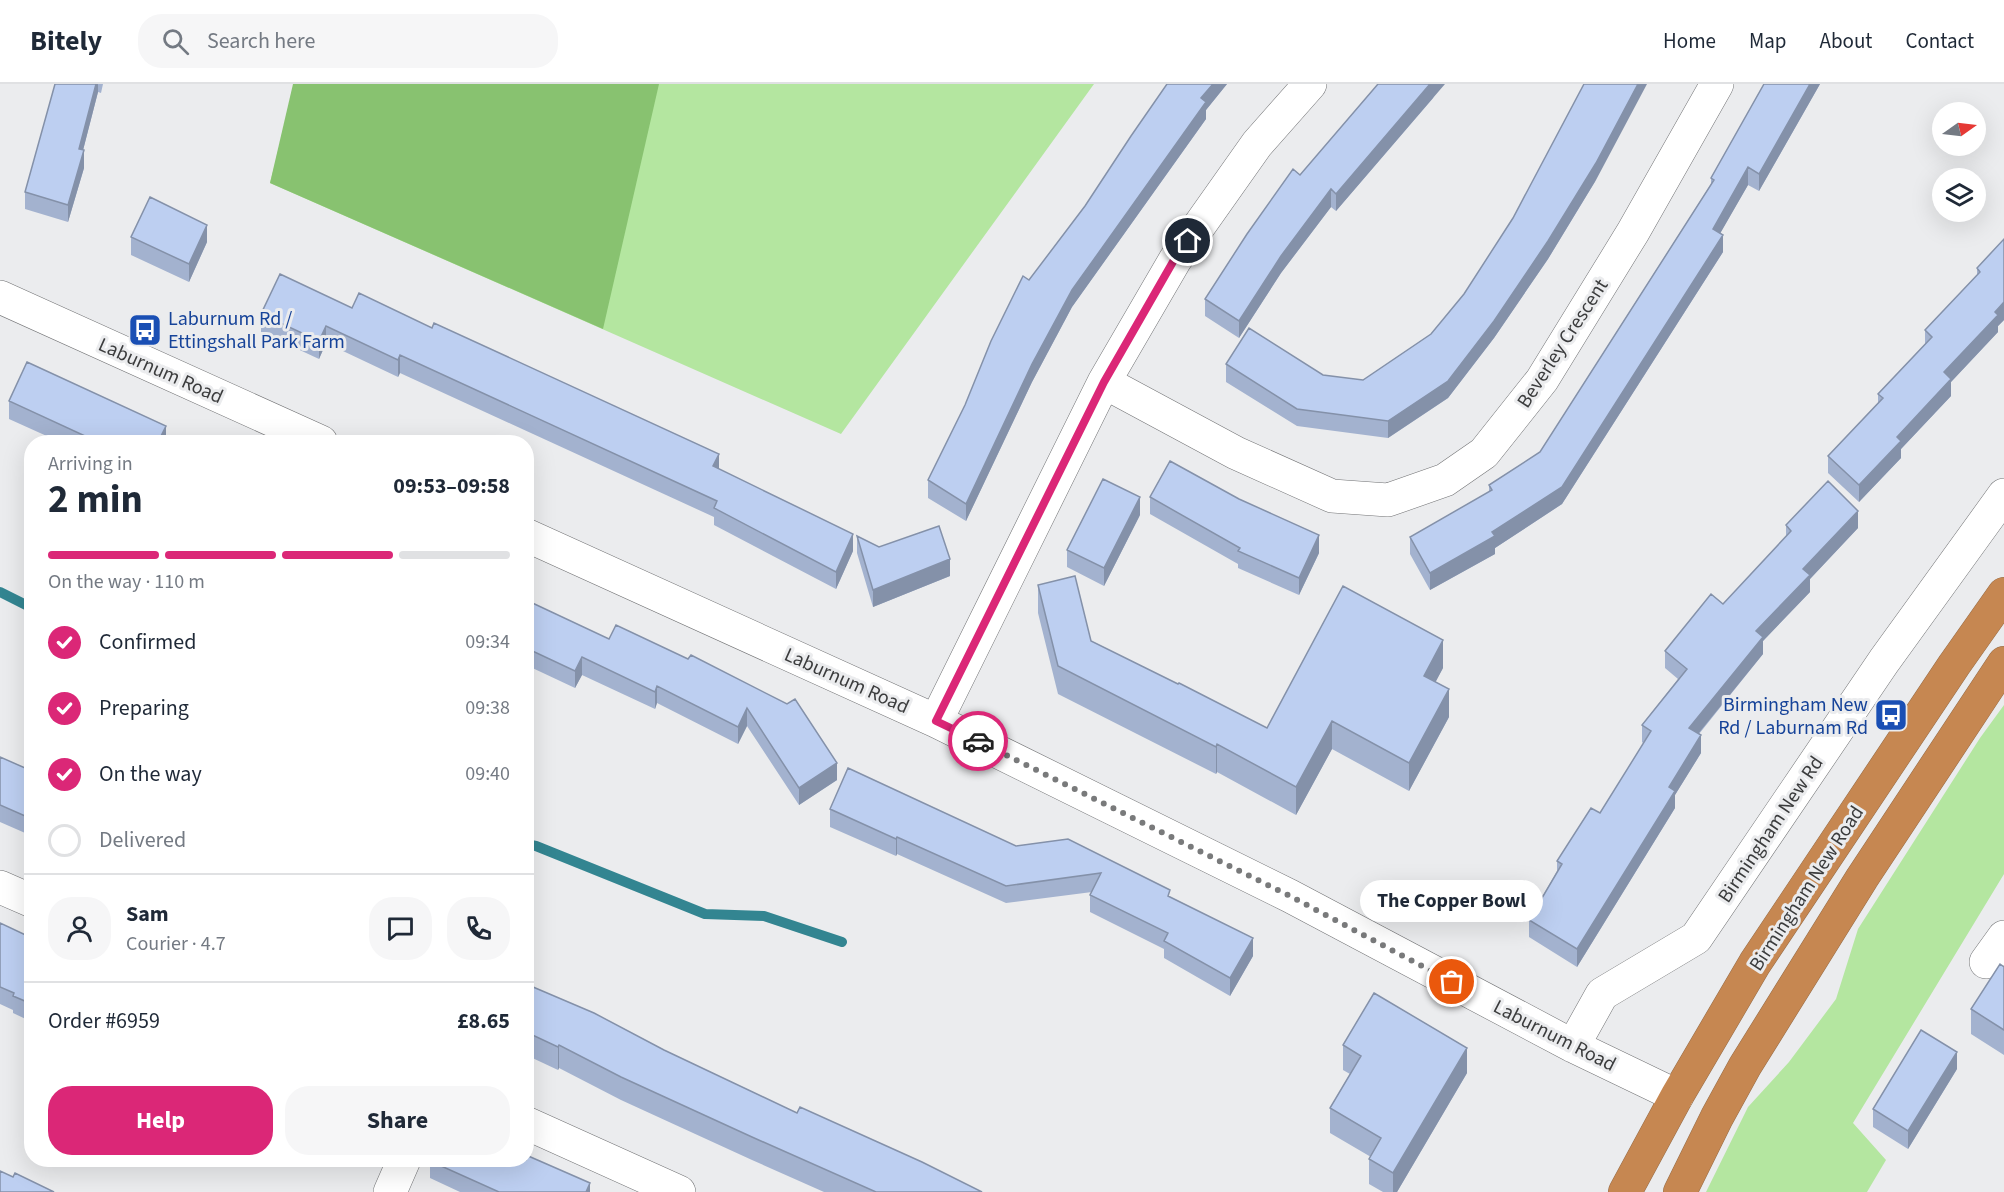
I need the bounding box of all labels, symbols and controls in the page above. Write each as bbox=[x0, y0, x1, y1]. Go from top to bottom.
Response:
search box bbox=[138, 14, 558, 68]
text: Bitely bbox=[30, 21, 102, 61]
icon: search bbox=[159, 25, 192, 58]
text: Search here bbox=[207, 25, 315, 57]
text: Home bbox=[1663, 26, 1716, 56]
text: Map bbox=[1749, 26, 1787, 56]
text: About bbox=[1820, 26, 1872, 56]
text: Contact bbox=[1905, 26, 1974, 56]
north arrow bbox=[1932, 102, 1986, 156]
map controls bbox=[1932, 102, 1986, 222]
button: layers bbox=[1932, 168, 1986, 222]
pin bbox=[1162, 215, 1213, 266]
icon: home bbox=[1171, 224, 1204, 257]
street label: Beverley Crescent bbox=[1510, 273, 1615, 414]
place label: Laburnum Rd / Ettingshall Park Farm bbox=[168, 305, 345, 356]
bus stop icon: Laburnum Rd / Ettingshall Park Farm bbox=[127, 312, 163, 348]
street label: Laburnum Road bbox=[94, 331, 228, 411]
text: Arriving in bbox=[48, 450, 133, 478]
text: 09:53–09:58 bbox=[393, 470, 510, 502]
text: 2 min bbox=[48, 472, 143, 528]
text: On the way · 110 m bbox=[48, 568, 205, 596]
icon: check bbox=[48, 626, 81, 659]
text: Confirmed bbox=[99, 626, 196, 658]
text: 09:34 bbox=[465, 628, 510, 656]
street label: Laburnum Road bbox=[780, 641, 914, 721]
place label: Birmingham New Rd / Laburnam Rd bbox=[1718, 691, 1868, 742]
icon: check bbox=[48, 692, 81, 725]
text: Preparing bbox=[99, 692, 189, 724]
text: 09:38 bbox=[465, 694, 510, 722]
bus stop icon: Birmingham New Rd / Laburnam Rd bbox=[1873, 697, 1909, 733]
courier bbox=[948, 711, 1008, 771]
icon: car bbox=[962, 725, 995, 758]
street label: Birmingham New Rd bbox=[1711, 751, 1830, 908]
icon: check bbox=[48, 758, 81, 791]
text: On the way bbox=[99, 758, 202, 790]
text: 09:40 bbox=[465, 760, 510, 788]
street label: Birmingham New Road bbox=[1743, 800, 1871, 977]
text: Delivered bbox=[99, 824, 186, 856]
callout: The Copper Bowl bbox=[1360, 880, 1544, 922]
text: The Copper Bowl bbox=[1377, 887, 1526, 915]
button: person bbox=[48, 897, 111, 960]
button: chat bbox=[369, 897, 432, 960]
button: phone bbox=[447, 897, 510, 960]
text: Sam bbox=[126, 898, 169, 930]
text: Courier · 4.7 bbox=[126, 930, 226, 958]
pin bbox=[1426, 956, 1477, 1007]
icon: bag bbox=[1435, 965, 1468, 998]
street label: Laburnum Road bbox=[1488, 993, 1621, 1079]
text: Order #6959 bbox=[48, 1005, 160, 1037]
text: £8.65 bbox=[457, 1005, 510, 1037]
button: Help bbox=[48, 1086, 273, 1155]
button: Share bbox=[285, 1086, 510, 1155]

